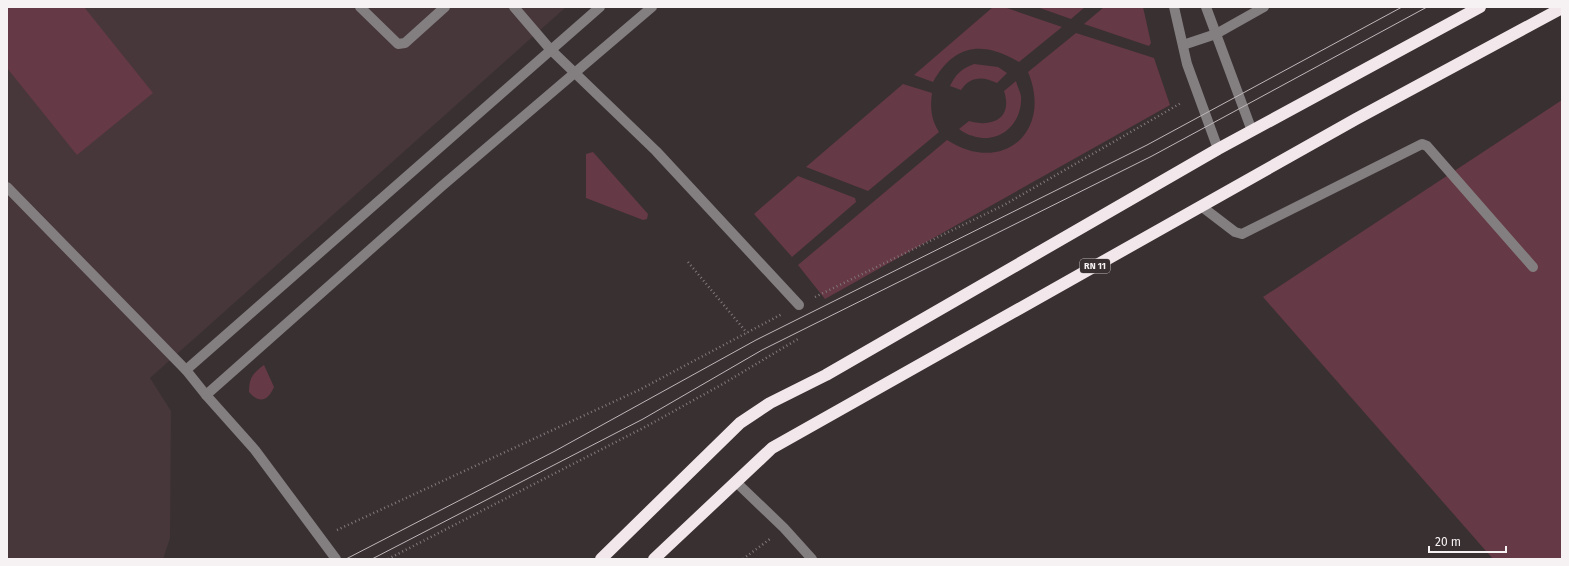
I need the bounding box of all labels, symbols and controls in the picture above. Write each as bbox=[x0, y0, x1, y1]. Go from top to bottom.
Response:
road number: RN 11 bbox=[1080, 259, 1110, 273]
scale bar bbox=[1429, 528, 1506, 554]
text: 20 m bbox=[1435, 535, 1461, 549]

